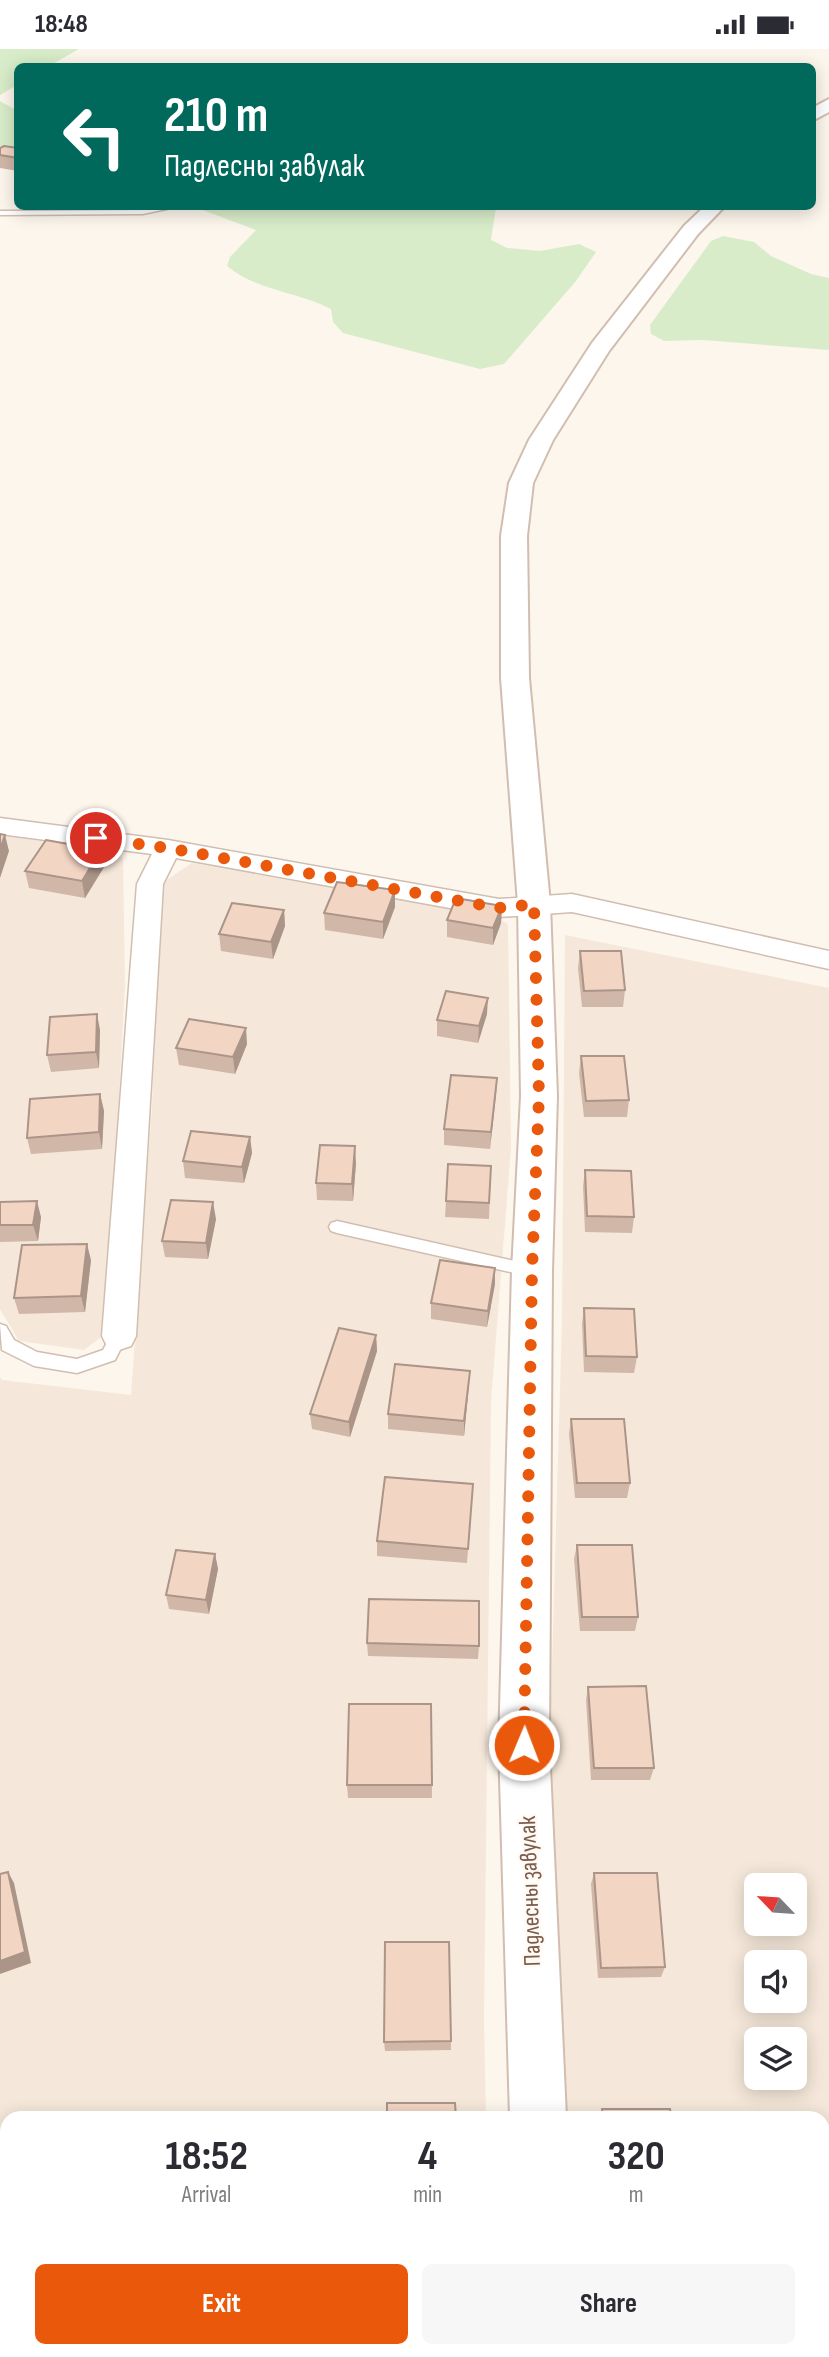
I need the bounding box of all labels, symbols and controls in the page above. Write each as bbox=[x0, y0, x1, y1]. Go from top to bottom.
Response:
text: 18:48 bbox=[35, 9, 88, 40]
text: 210 m bbox=[164, 87, 268, 146]
icon: left bbox=[49, 91, 140, 182]
text: Падлесны завулак bbox=[164, 147, 365, 186]
pin bbox=[66, 808, 126, 868]
icon: arrive bbox=[77, 819, 115, 857]
position arrow bbox=[487, 1708, 561, 1782]
street label: Падлесны завулак bbox=[513, 1814, 547, 1967]
north arrow bbox=[744, 1873, 807, 1935]
map controls bbox=[744, 1873, 807, 2090]
button: sound bbox=[744, 1950, 807, 2013]
button: layers bbox=[744, 2027, 807, 2090]
text: 18:52 bbox=[165, 2131, 248, 2182]
text: 4 bbox=[418, 2131, 437, 2182]
text: 320 bbox=[607, 2131, 665, 2182]
text: Arrival bbox=[182, 2181, 231, 2209]
text: min bbox=[413, 2181, 442, 2209]
text: m bbox=[629, 2181, 643, 2209]
button: Exit bbox=[35, 2264, 408, 2344]
button: Share bbox=[422, 2264, 795, 2344]

